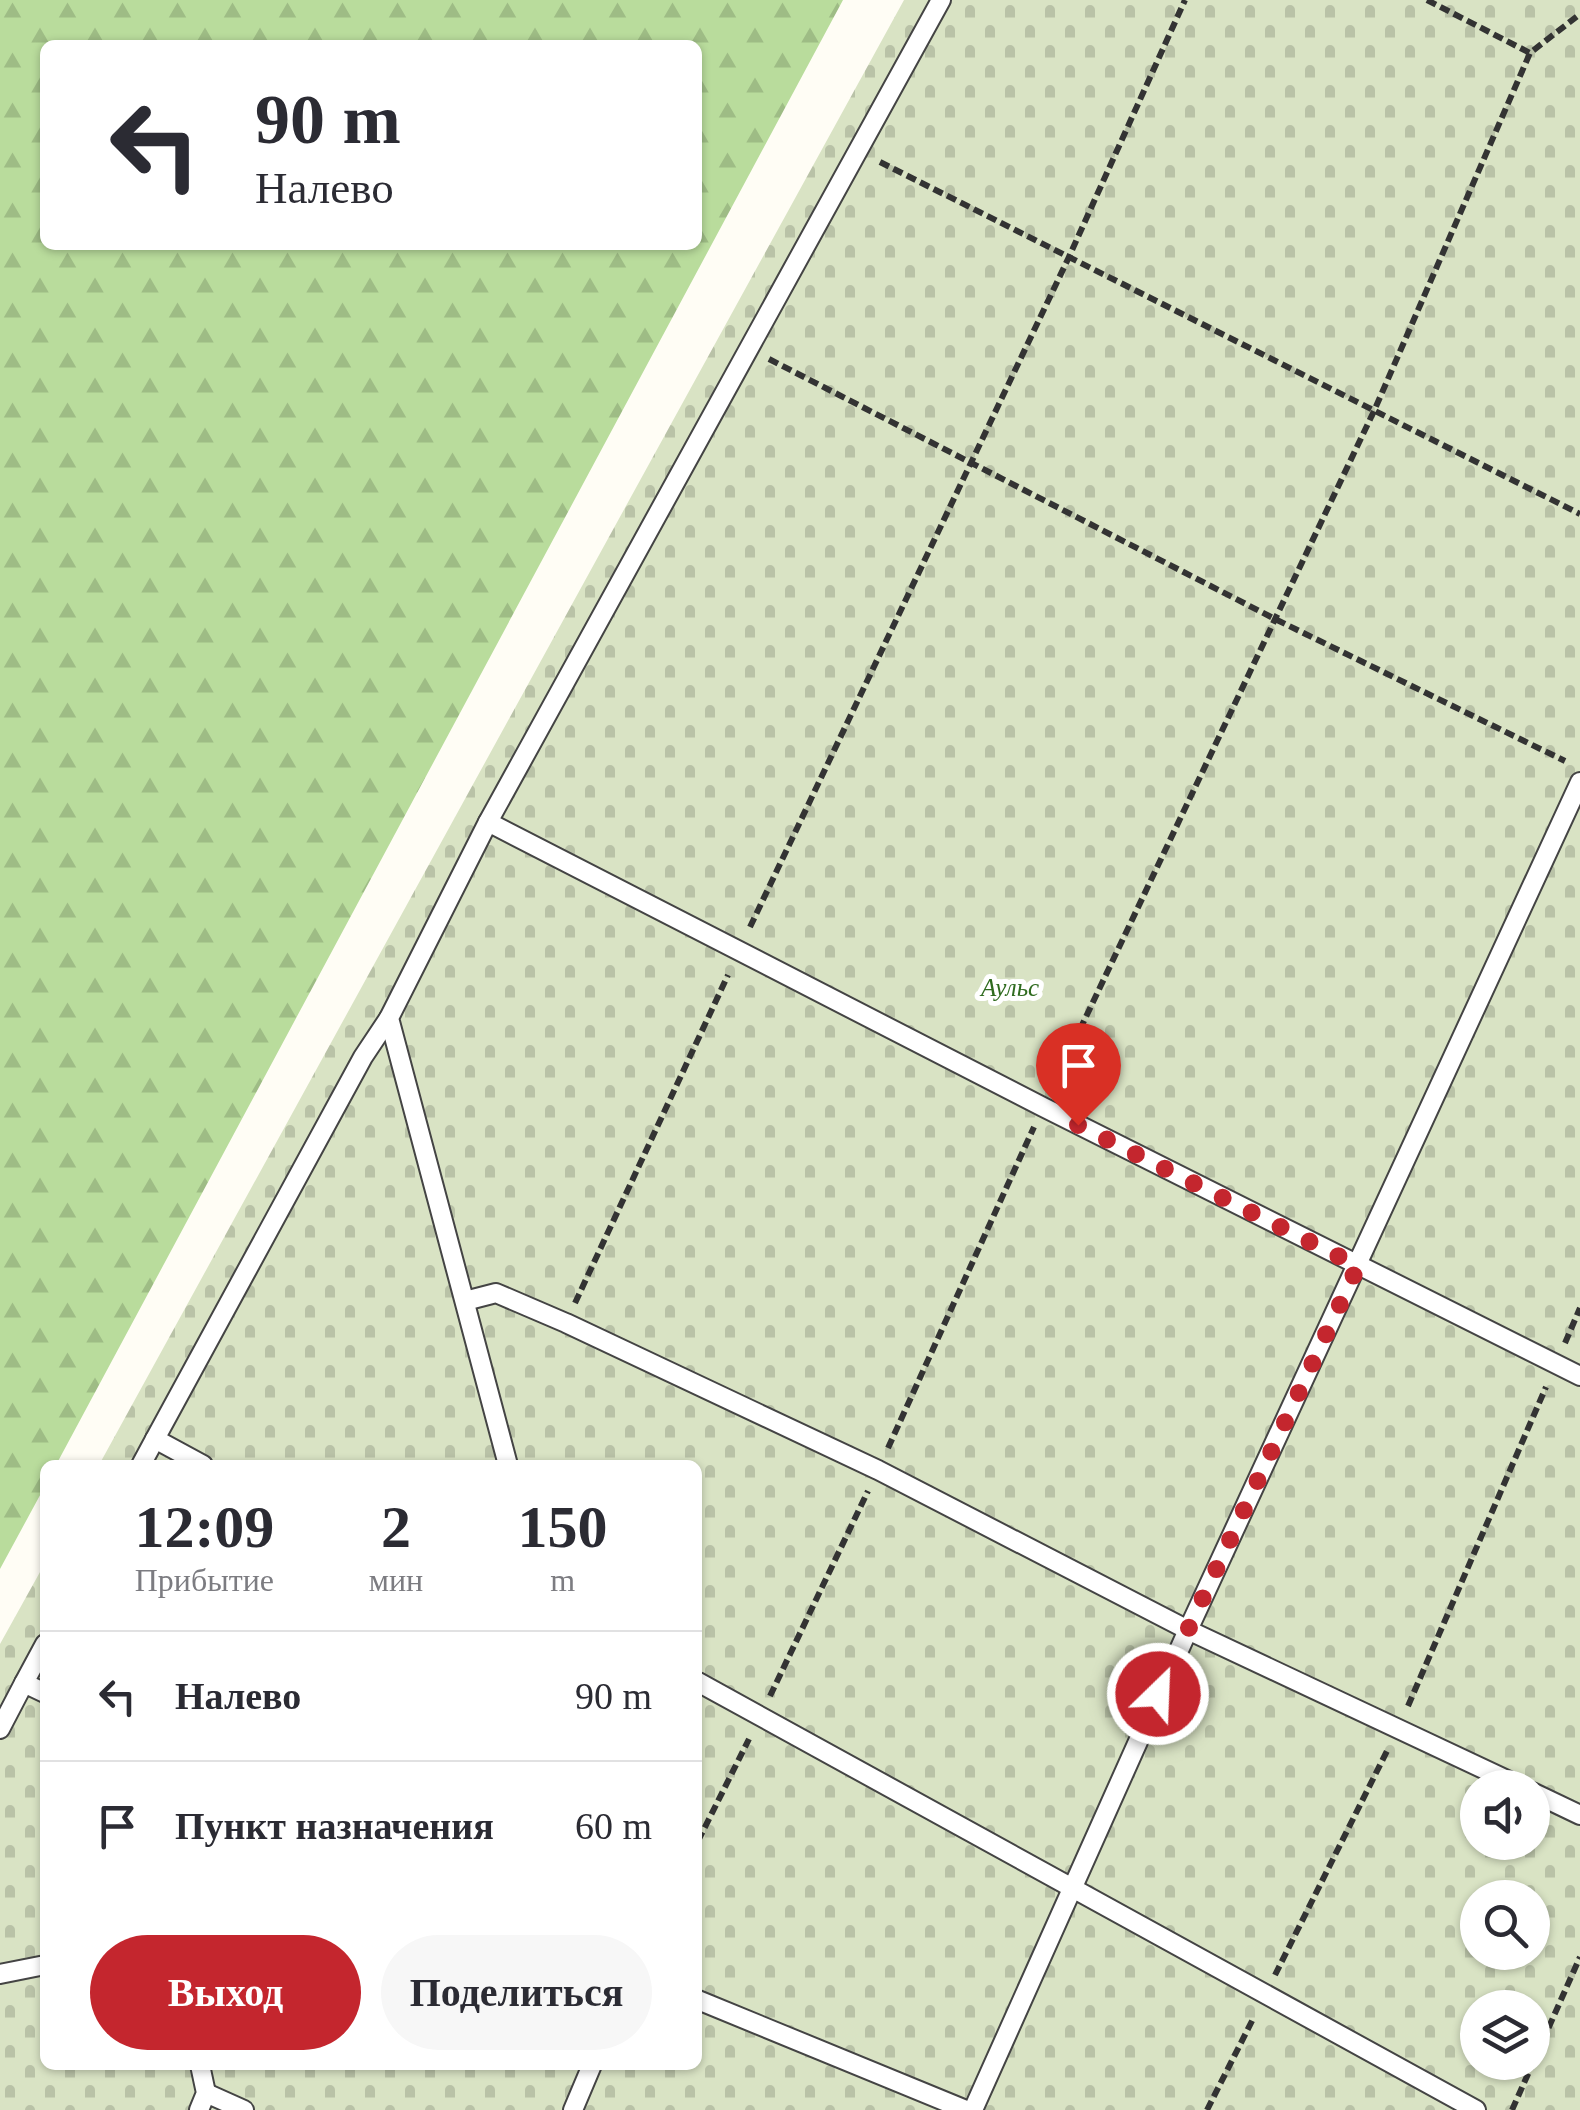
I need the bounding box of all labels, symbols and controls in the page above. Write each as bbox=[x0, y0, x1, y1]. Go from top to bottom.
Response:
icon: left bbox=[90, 80, 220, 210]
text: 90 m bbox=[255, 81, 401, 158]
text: Налево bbox=[255, 163, 394, 213]
park label: Аульс bbox=[979, 974, 1039, 1001]
pin bbox=[1036, 1023, 1121, 1126]
icon: arrive bbox=[1051, 1038, 1106, 1093]
text: 12:09 bbox=[134, 1494, 274, 1560]
text: 2 bbox=[381, 1494, 411, 1560]
text: 150 bbox=[518, 1494, 608, 1560]
text: Прибытие bbox=[135, 1562, 274, 1598]
text: мин bbox=[369, 1562, 423, 1598]
text: m bbox=[550, 1562, 575, 1598]
position arrow bbox=[1106, 1642, 1210, 1746]
icon: left bbox=[90, 1669, 145, 1724]
text: Налево bbox=[175, 1675, 301, 1717]
text: 90 m bbox=[575, 1675, 652, 1717]
map controls bbox=[1460, 1770, 1550, 2080]
button: sound bbox=[1460, 1770, 1550, 1860]
icon: arrive bbox=[90, 1799, 145, 1854]
text: Пункт назначения bbox=[175, 1805, 494, 1847]
text: 60 m bbox=[575, 1805, 652, 1847]
button: search bbox=[1460, 1880, 1550, 1970]
button: Выход bbox=[90, 1935, 361, 2050]
button: Поделиться bbox=[381, 1935, 652, 2050]
button: layers bbox=[1460, 1990, 1550, 2080]

